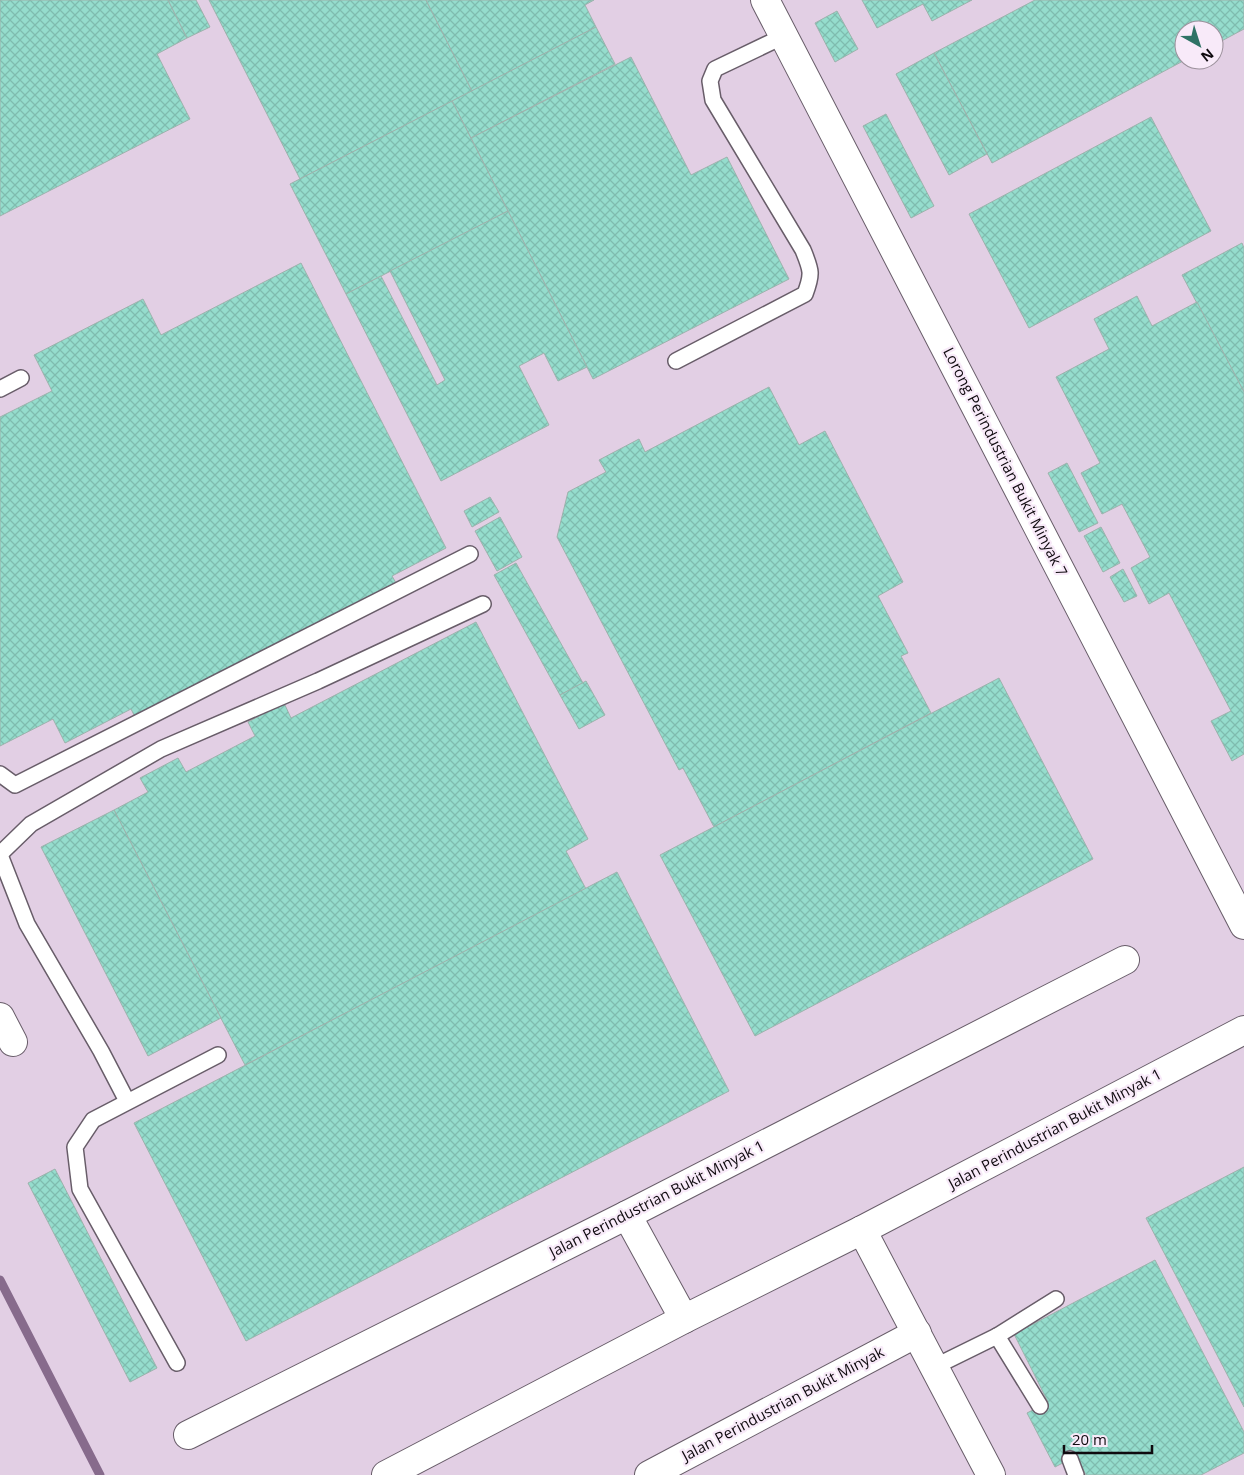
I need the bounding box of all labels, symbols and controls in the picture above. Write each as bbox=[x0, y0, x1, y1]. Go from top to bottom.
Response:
north arrow bbox=[1174, 20, 1224, 70]
text: N bbox=[1197, 45, 1218, 66]
street label: Lorong Perindustrian Bukit Minyak 7 bbox=[939, 344, 1073, 579]
street label: Jalan Perindustrian Bukit Minyak 1 bbox=[943, 1063, 1165, 1194]
street label: Jalan Perindustrian Bukit Minyak 1 bbox=[544, 1135, 767, 1262]
street label: Jalan Perindustrian Bukit Minyak bbox=[676, 1341, 887, 1466]
scale bar bbox=[1064, 1422, 1152, 1454]
text: 20 m bbox=[1072, 1429, 1107, 1449]

